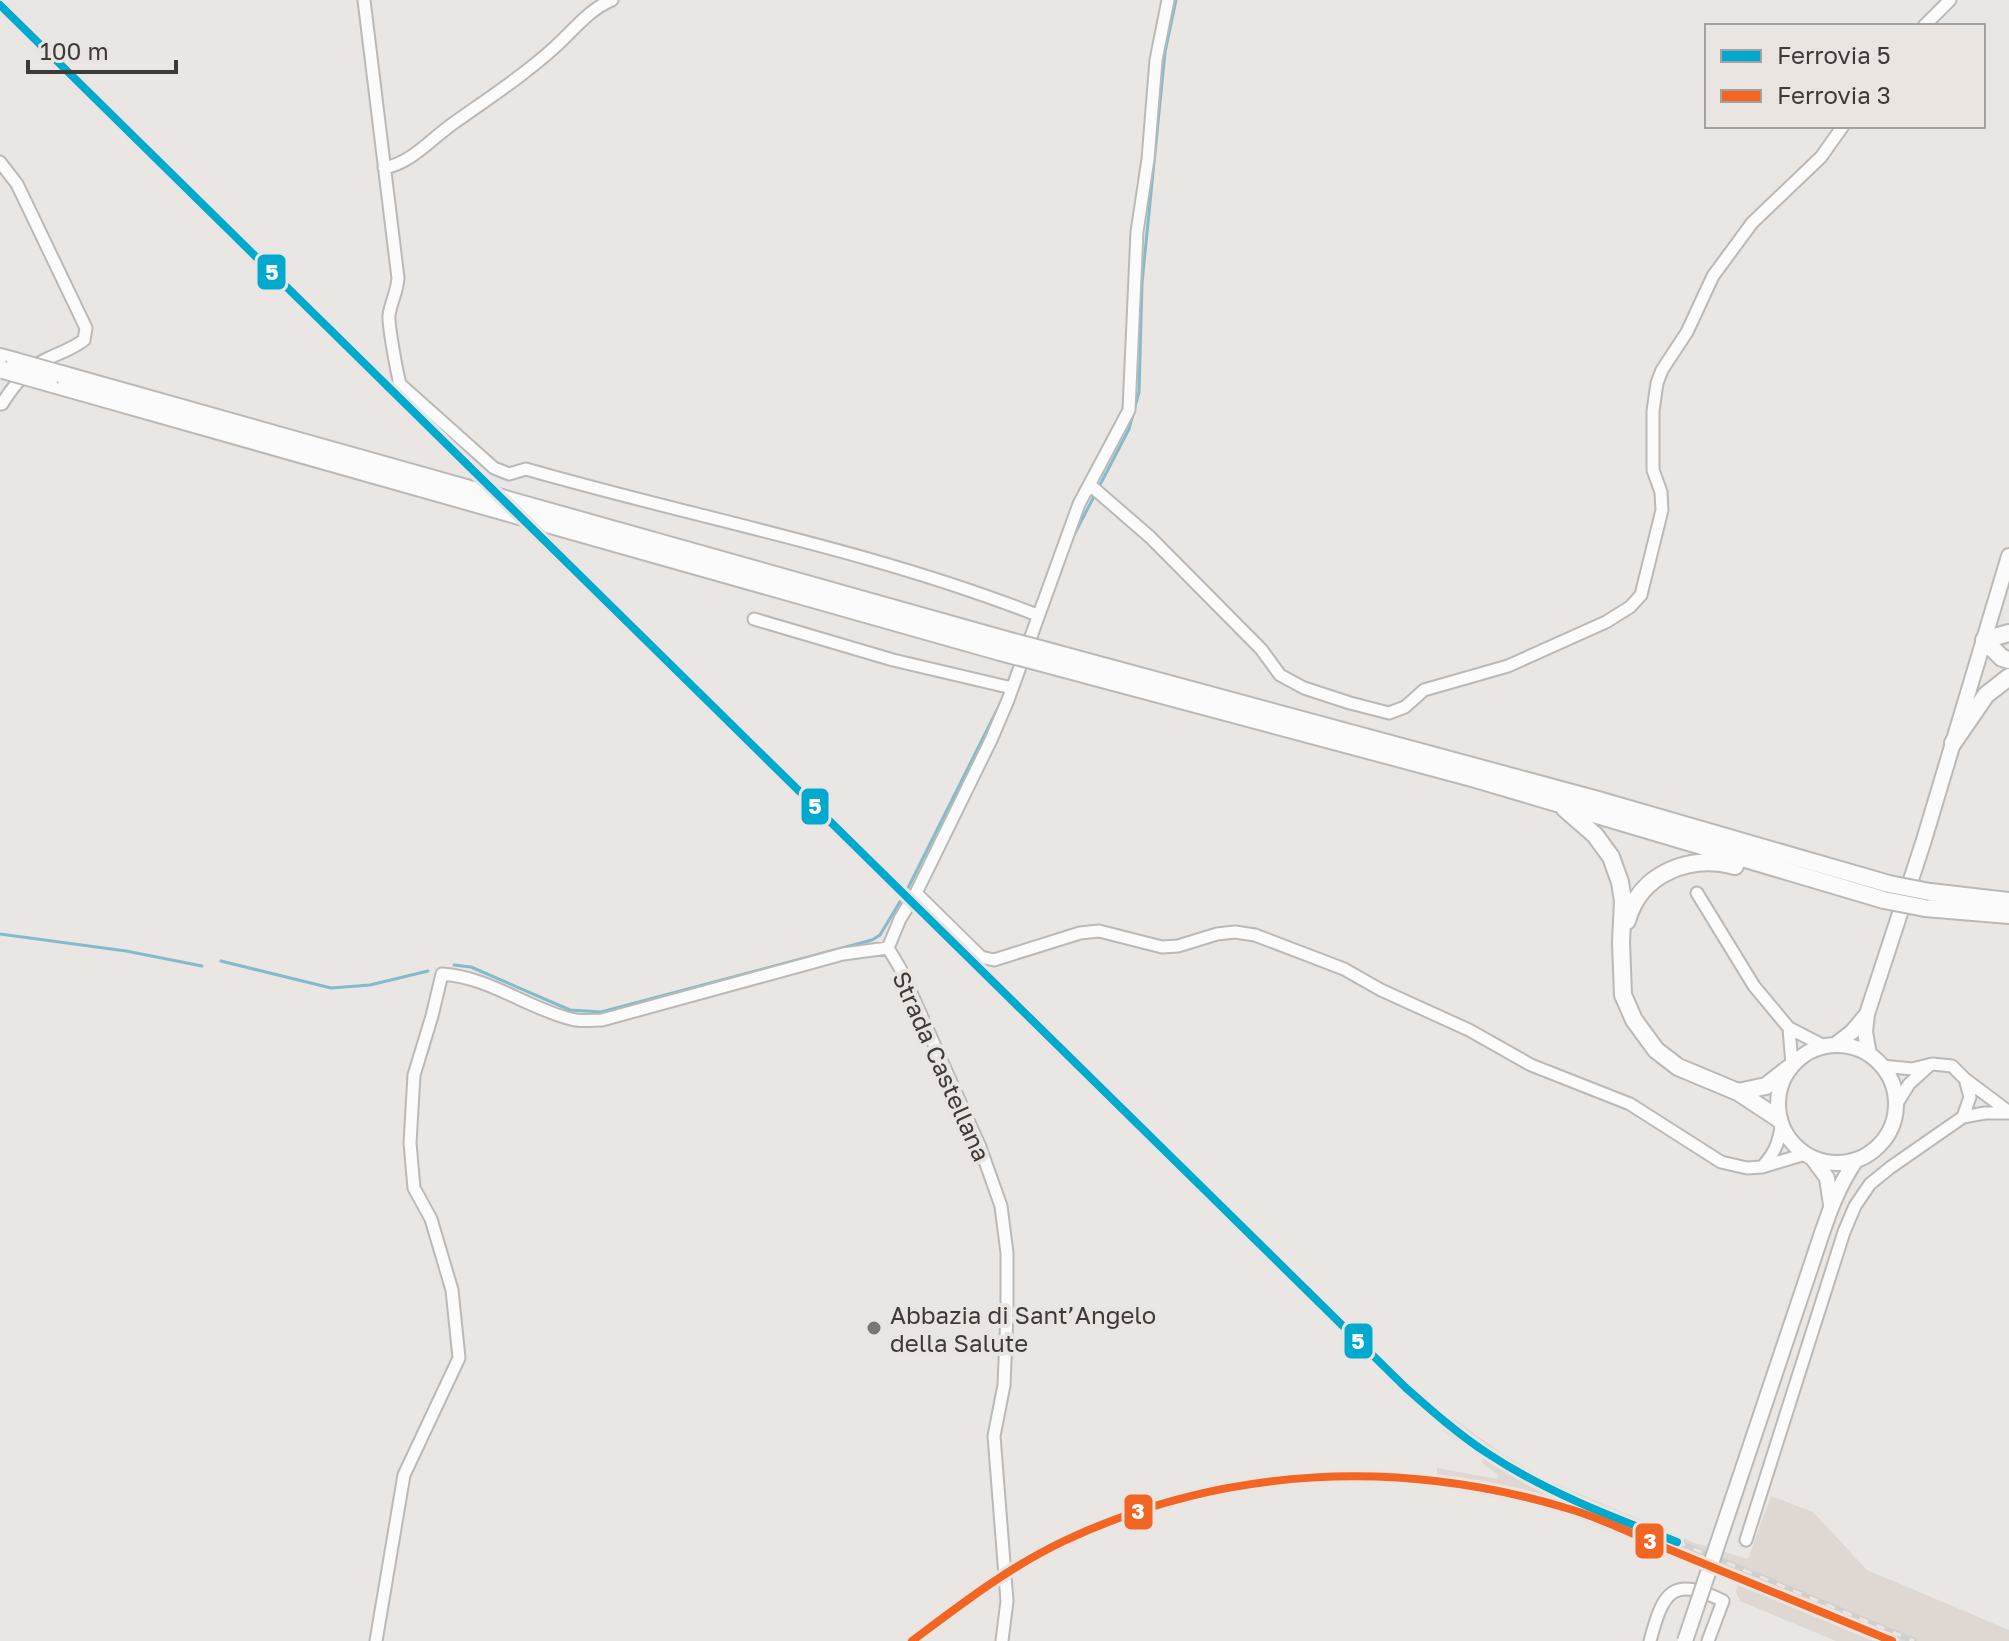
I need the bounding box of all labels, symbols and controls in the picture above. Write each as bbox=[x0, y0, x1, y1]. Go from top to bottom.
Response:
scale bar bbox=[28, 24, 176, 74]
legend bbox=[1705, 24, 1985, 128]
text: 100 m bbox=[40, 36, 109, 65]
text: Ferrovia 5 bbox=[1777, 40, 1891, 69]
text: Ferrovia 3 bbox=[1777, 80, 1891, 109]
line badge: 5 bbox=[256, 253, 287, 291]
text: 5 bbox=[265, 258, 279, 285]
line badge: 5 bbox=[800, 787, 830, 826]
text: 5 bbox=[808, 792, 822, 819]
street label: Strada Castellana bbox=[887, 967, 997, 1165]
place label: Abbazia di Sant’Angelo della Salute bbox=[890, 1300, 1156, 1357]
marker: Abbazia di Sant’Angelo della Salute bbox=[865, 1319, 883, 1337]
line badge: 5 bbox=[1343, 1322, 1374, 1360]
text: 5 bbox=[1351, 1327, 1365, 1354]
line badge: 3 bbox=[1123, 1493, 1154, 1531]
text: 3 bbox=[1131, 1497, 1145, 1524]
line badge: 3 bbox=[1634, 1522, 1665, 1560]
text: 3 bbox=[1643, 1527, 1657, 1554]

